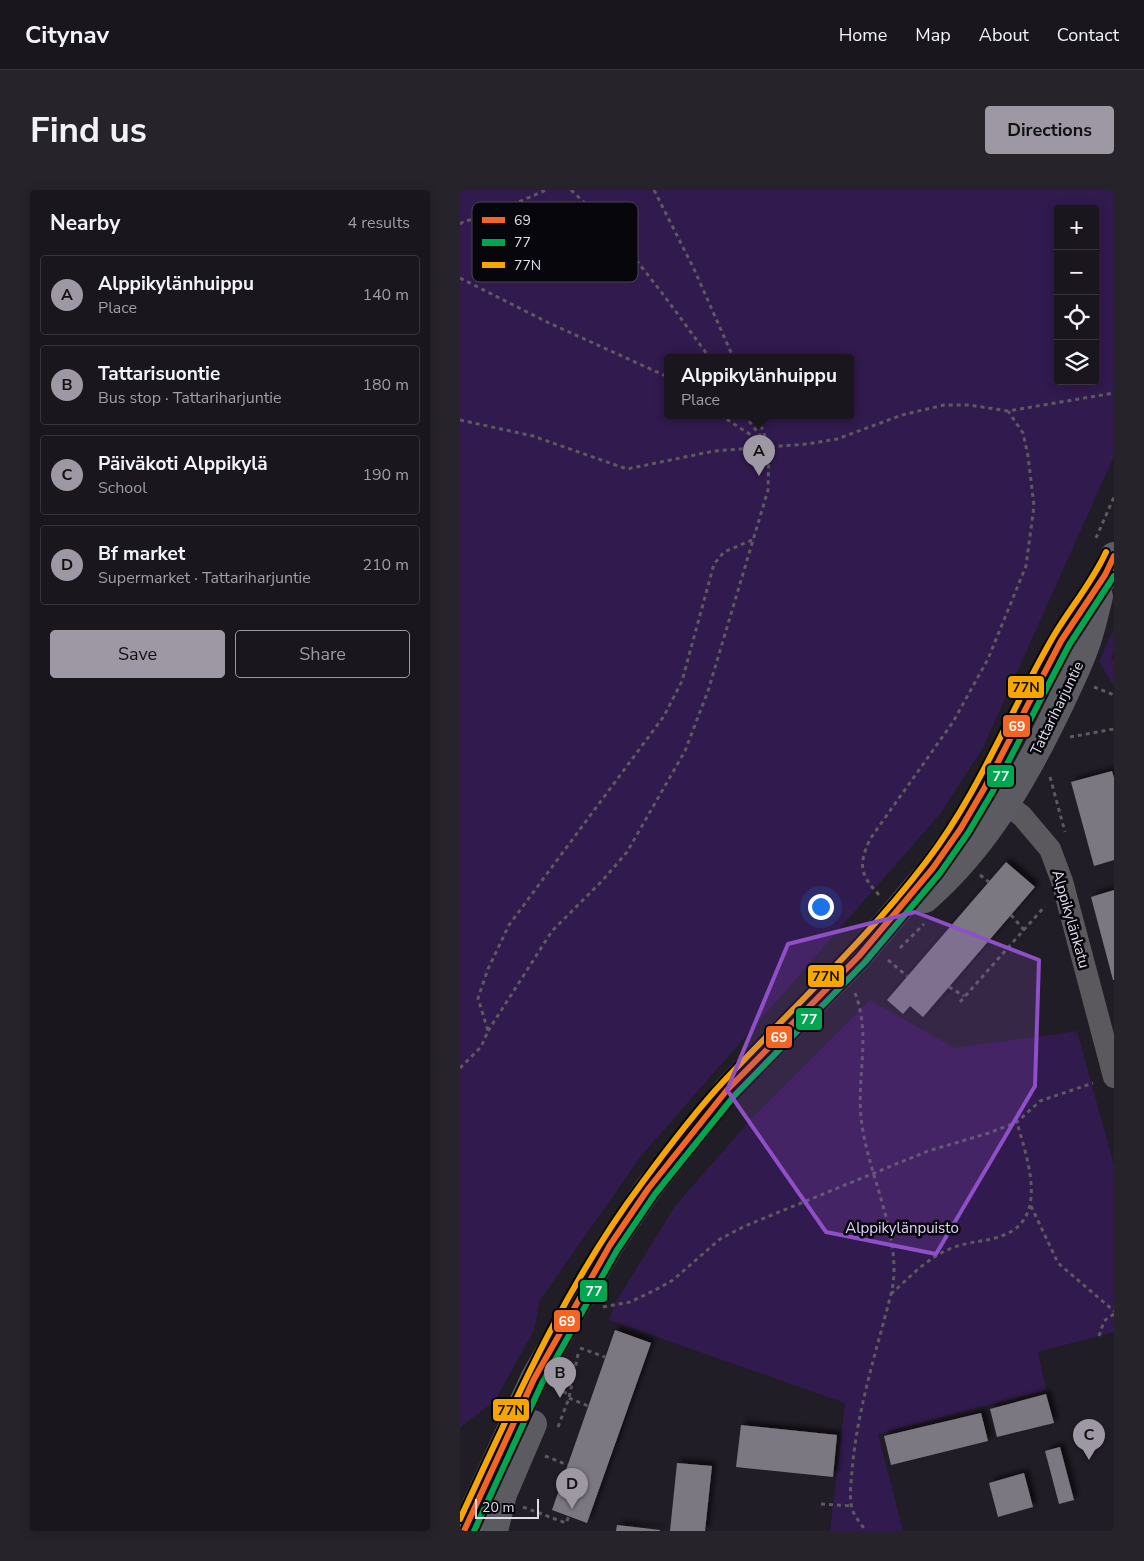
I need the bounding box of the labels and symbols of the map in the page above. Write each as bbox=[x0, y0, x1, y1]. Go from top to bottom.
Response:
legend bbox=[472, 202, 638, 282]
text: 69 bbox=[514, 211, 531, 230]
text: 77 bbox=[514, 233, 531, 252]
text: 77N bbox=[514, 256, 541, 275]
pin: A bbox=[743, 435, 775, 476]
street label: Tattariharjuntie bbox=[1026, 658, 1088, 758]
line badge: 77N bbox=[1007, 675, 1045, 699]
text: 77N bbox=[1012, 678, 1040, 697]
line badge: 69 bbox=[1002, 714, 1031, 738]
text: 69 bbox=[1009, 717, 1025, 736]
line badge: 77 bbox=[986, 764, 1015, 788]
text: 77 bbox=[993, 767, 1009, 786]
street label: Alppikylänkatu bbox=[1047, 868, 1095, 970]
your location bbox=[808, 894, 834, 920]
line badge: 77N bbox=[807, 964, 845, 988]
text: 77N bbox=[812, 967, 840, 986]
line badge: 77 bbox=[795, 1007, 823, 1031]
text: 77 bbox=[801, 1010, 817, 1029]
line badge: 69 bbox=[765, 1025, 793, 1049]
text: 69 bbox=[771, 1028, 787, 1047]
park label: Alppikylänpuisto bbox=[845, 1218, 959, 1238]
line badge: 77 bbox=[579, 1279, 608, 1303]
text: 77 bbox=[586, 1282, 602, 1301]
line badge: 69 bbox=[553, 1309, 581, 1333]
text: 69 bbox=[559, 1312, 575, 1331]
pin: B bbox=[544, 1357, 576, 1398]
line badge: 77N bbox=[492, 1398, 530, 1422]
text: 77N bbox=[497, 1401, 525, 1420]
pin: C bbox=[1073, 1419, 1105, 1460]
pin: D bbox=[556, 1468, 588, 1509]
scale bar bbox=[475, 1496, 539, 1519]

